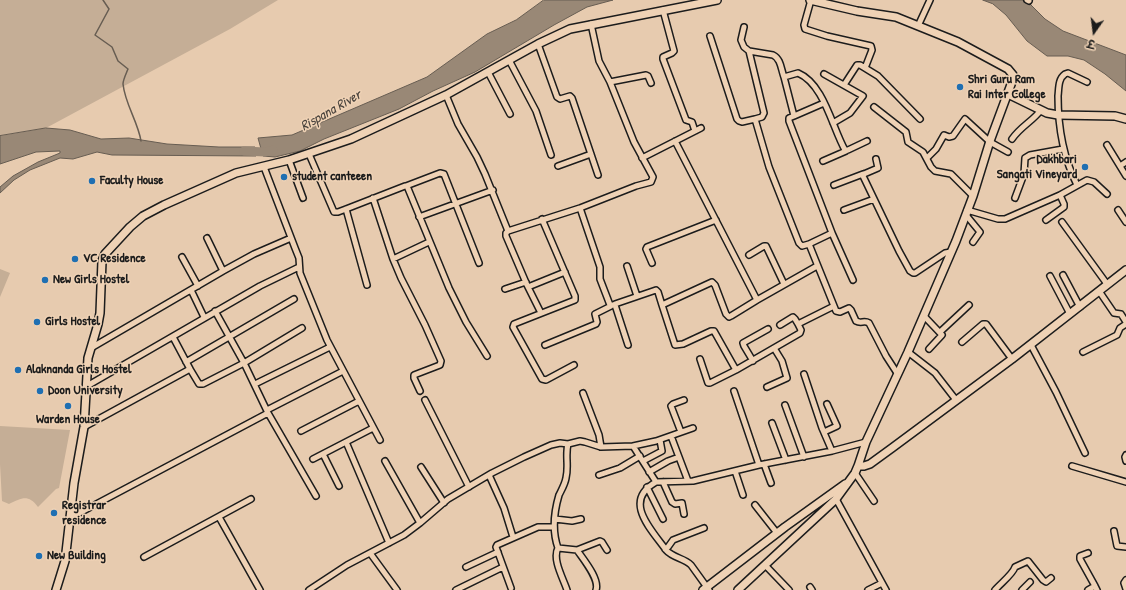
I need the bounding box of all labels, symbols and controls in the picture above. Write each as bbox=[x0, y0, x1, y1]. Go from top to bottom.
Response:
north arrow bbox=[1074, 12, 1114, 52]
text: उ bbox=[1086, 36, 1096, 51]
place label: Shri Guru Ram Rai Inter College bbox=[968, 72, 1046, 103]
marker: Shri Guru Ram Rai Inter College bbox=[955, 82, 965, 92]
water label: Rispana River bbox=[298, 87, 364, 135]
place label: Dakhbari Sangati Vineyard bbox=[997, 152, 1077, 183]
marker: Dakhbari Sangati Vineyard bbox=[1080, 162, 1090, 172]
place label: student canteeen bbox=[292, 169, 372, 185]
marker: student canteeen bbox=[279, 172, 289, 182]
place label: Faculty House bbox=[100, 173, 163, 189]
marker: Faculty House bbox=[87, 176, 97, 186]
place label: VC Residence bbox=[83, 251, 146, 267]
marker: VC Residence bbox=[70, 254, 80, 264]
place label: New Girls Hostel bbox=[53, 272, 129, 288]
marker: New Girls Hostel bbox=[40, 275, 50, 285]
place label: Girls Hostel bbox=[45, 314, 100, 330]
marker: Girls Hostel bbox=[32, 317, 42, 327]
place label: Alaknanda Girls Hostel bbox=[26, 362, 131, 378]
marker: Alaknanda Girls Hostel bbox=[13, 365, 23, 375]
place label: Doon University bbox=[48, 383, 123, 399]
marker: Doon University bbox=[35, 386, 45, 396]
marker: Warden House bbox=[63, 401, 73, 411]
place label: Warden House bbox=[36, 412, 100, 428]
place label: Registrar residence bbox=[62, 498, 106, 529]
marker: Registrar residence bbox=[49, 508, 59, 518]
place label: New Building bbox=[47, 548, 106, 564]
marker: New Building bbox=[34, 551, 44, 561]

